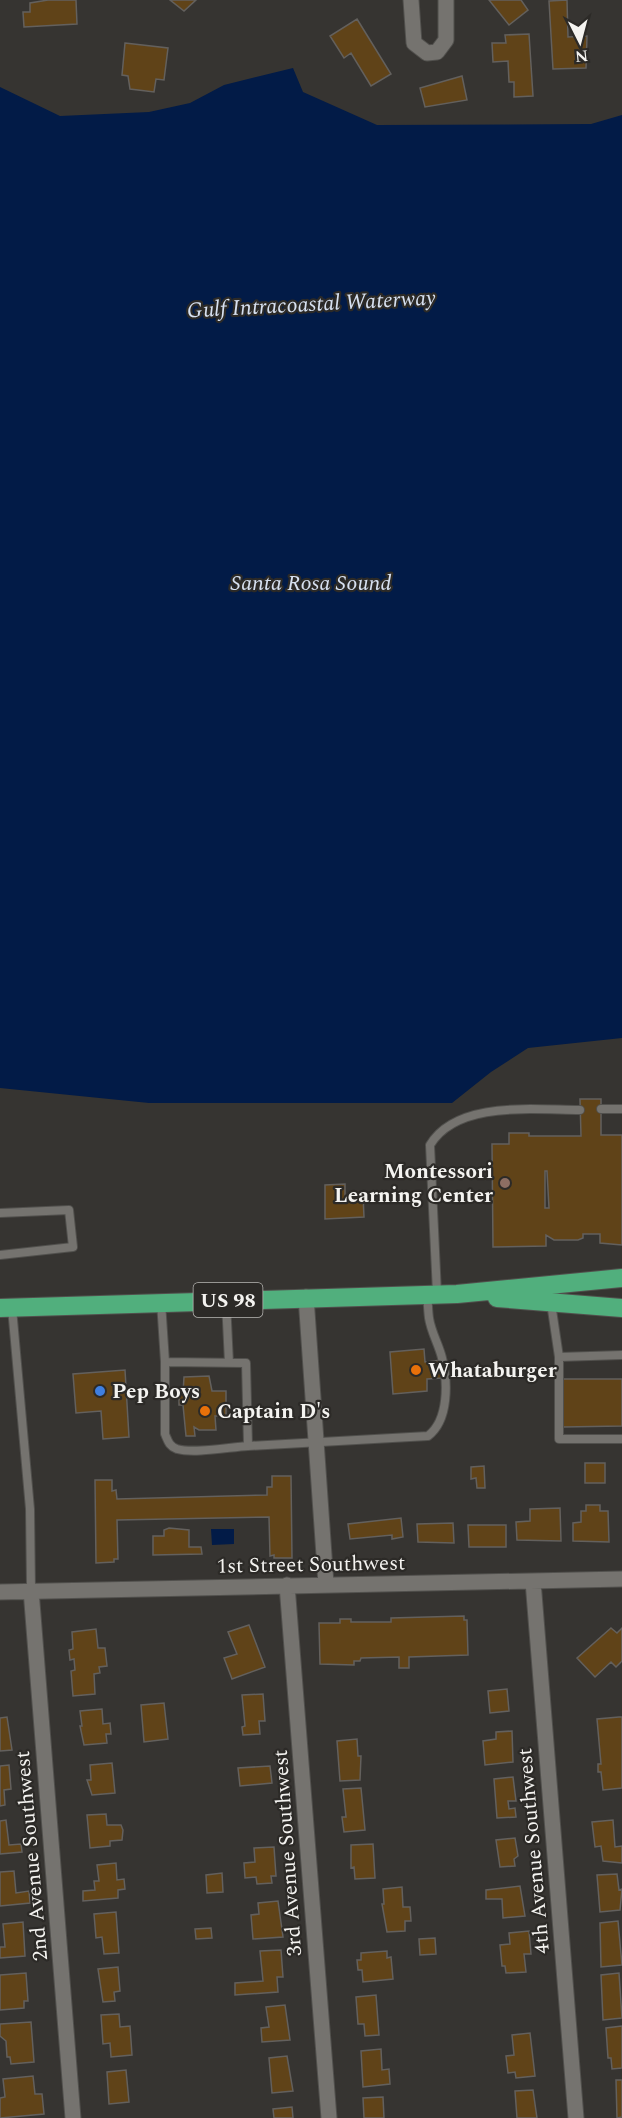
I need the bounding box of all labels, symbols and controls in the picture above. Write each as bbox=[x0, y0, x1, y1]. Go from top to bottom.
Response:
north arrow bbox=[550, 12, 610, 72]
text: N bbox=[574, 43, 589, 69]
water label: Gulf Intracoastal Waterway bbox=[186, 281, 436, 327]
water label: Santa Rosa Sound bbox=[230, 567, 392, 600]
place label: Montessori Learning Center bbox=[334, 1156, 493, 1212]
marker: Montessori Learning Center bbox=[498, 1176, 512, 1190]
road number: US 98 bbox=[194, 1283, 262, 1317]
place label: Whataburger bbox=[428, 1355, 557, 1387]
marker: Whataburger bbox=[409, 1363, 423, 1377]
place label: Pep Boys bbox=[112, 1376, 200, 1408]
marker: Pep Boys bbox=[93, 1384, 107, 1398]
place label: Captain D's bbox=[217, 1396, 331, 1428]
marker: Captain D's bbox=[198, 1404, 212, 1418]
street label: 1st Street Southwest bbox=[216, 1547, 406, 1583]
street label: 4th Avenue Southwest bbox=[509, 1747, 559, 1955]
street label: 3rd Avenue Southwest bbox=[265, 1749, 311, 1957]
street label: 2nd Avenue Southwest bbox=[7, 1750, 57, 1962]

